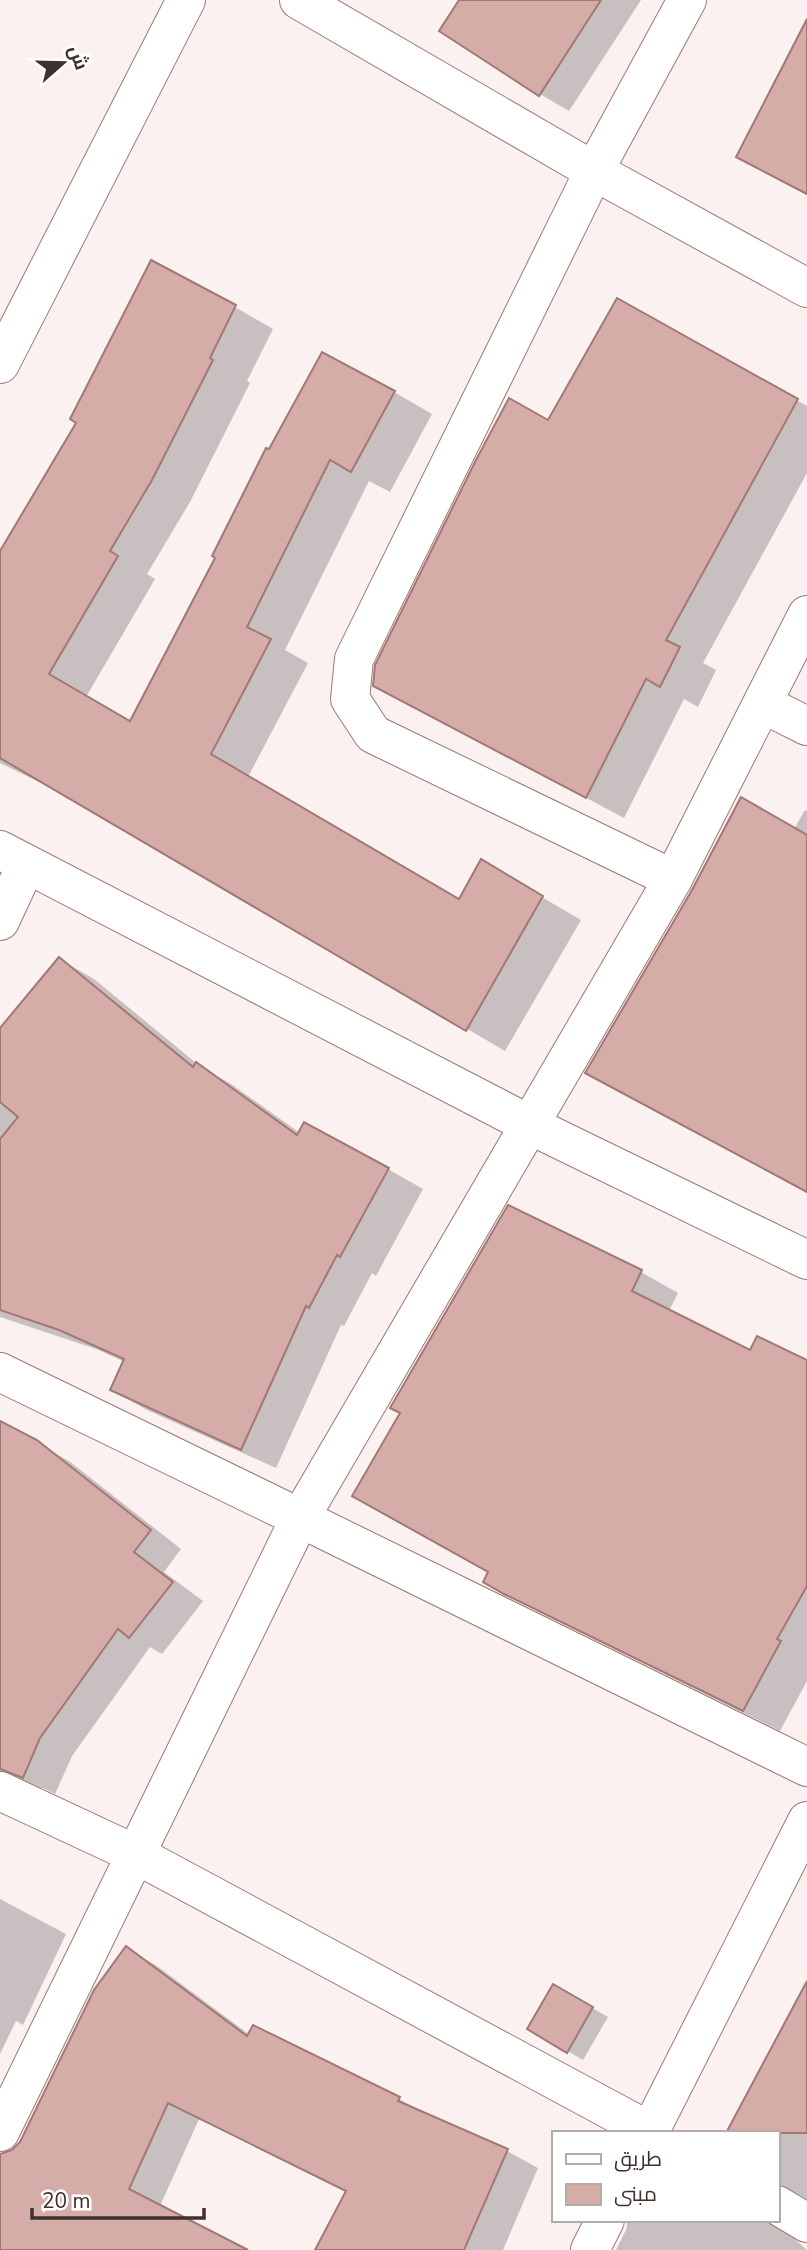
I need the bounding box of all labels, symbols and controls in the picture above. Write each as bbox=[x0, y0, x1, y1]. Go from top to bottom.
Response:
north arrow bbox=[28, 28, 98, 98]
text: ش bbox=[62, 42, 94, 73]
legend bbox=[552, 2131, 779, 2222]
text: طريق bbox=[614, 2145, 662, 2173]
scale bar bbox=[32, 2176, 203, 2220]
text: مبنى bbox=[614, 2180, 657, 2208]
text: 20 m bbox=[42, 2187, 91, 2215]

